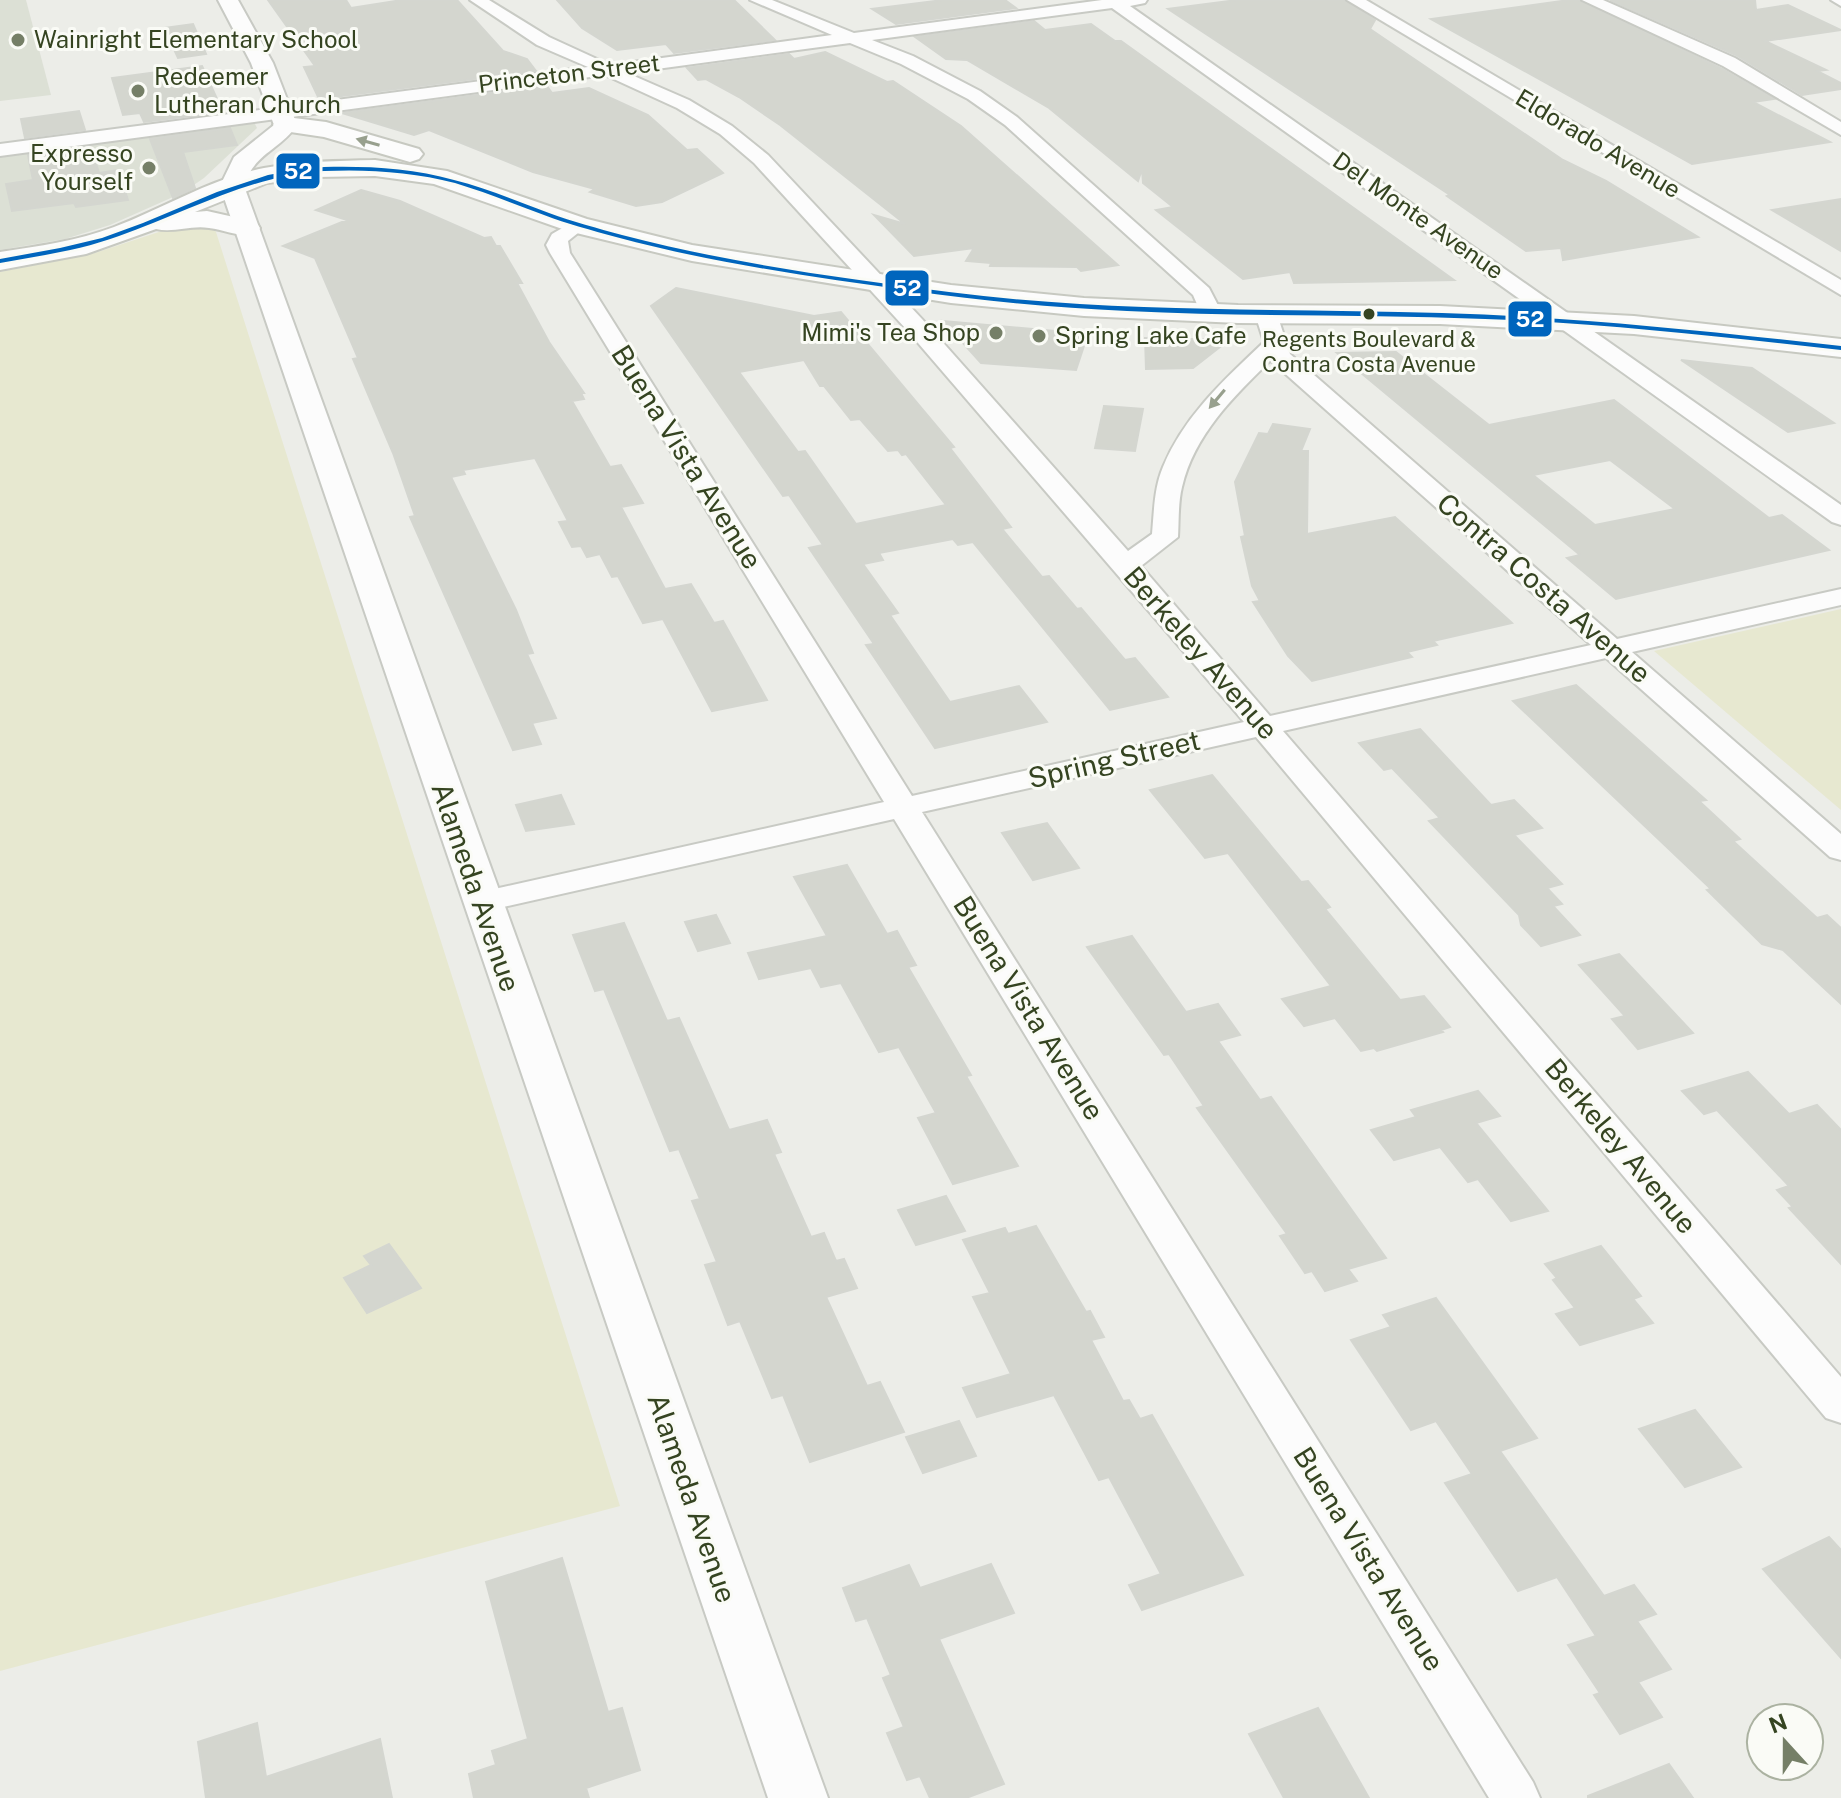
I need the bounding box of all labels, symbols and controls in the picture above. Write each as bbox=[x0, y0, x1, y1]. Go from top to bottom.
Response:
place label: Wainright Elementary School bbox=[34, 25, 358, 53]
marker: Wainright Elementary School bbox=[9, 31, 27, 49]
street label: Princeton Street bbox=[476, 48, 661, 98]
place label: Redeemer Lutheran Church bbox=[154, 62, 341, 118]
marker: Redeemer Lutheran Church bbox=[129, 82, 147, 100]
street label: Eldorado Avenue bbox=[1511, 83, 1686, 203]
one-way arrow bbox=[356, 135, 381, 147]
place label: Expresso Yourself bbox=[30, 139, 133, 195]
street label: Del Monte Avenue bbox=[1328, 146, 1509, 285]
line badge: 52 bbox=[275, 152, 321, 190]
text: 52 bbox=[284, 158, 312, 184]
marker: Expresso Yourself bbox=[140, 159, 158, 177]
line badge: 52 bbox=[884, 269, 930, 307]
text: 52 bbox=[893, 275, 921, 301]
line badge: 52 bbox=[1507, 300, 1553, 338]
marker: Regents Boulevard & Contra Costa Avenue bbox=[1361, 306, 1377, 322]
text: 52 bbox=[1516, 306, 1544, 332]
place label: Mimi's Tea Shop bbox=[801, 318, 980, 346]
place label: Spring Lake Cafe bbox=[1055, 321, 1247, 349]
marker: Mimi's Tea Shop bbox=[987, 324, 1005, 342]
place label: Regents Boulevard & Contra Costa Avenue bbox=[1262, 326, 1476, 377]
marker: Spring Lake Cafe bbox=[1030, 327, 1048, 345]
street label: Buena Vista Avenue bbox=[605, 339, 770, 575]
one-way arrow bbox=[1210, 389, 1226, 409]
street label: Contra Costa Avenue bbox=[1431, 486, 1658, 689]
street label: Berkeley Avenue bbox=[1117, 560, 1285, 746]
street label: Spring Street bbox=[1025, 723, 1203, 794]
street label: Alameda Avenue bbox=[425, 778, 528, 996]
street label: Buena Vista Avenue bbox=[947, 890, 1112, 1126]
street label: Berkeley Avenue bbox=[1539, 1052, 1704, 1240]
street label: Alameda Avenue bbox=[641, 1389, 744, 1607]
street label: Buena Vista Avenue bbox=[1287, 1441, 1452, 1677]
north arrow bbox=[1745, 1702, 1825, 1782]
text: N bbox=[1765, 1708, 1791, 1739]

